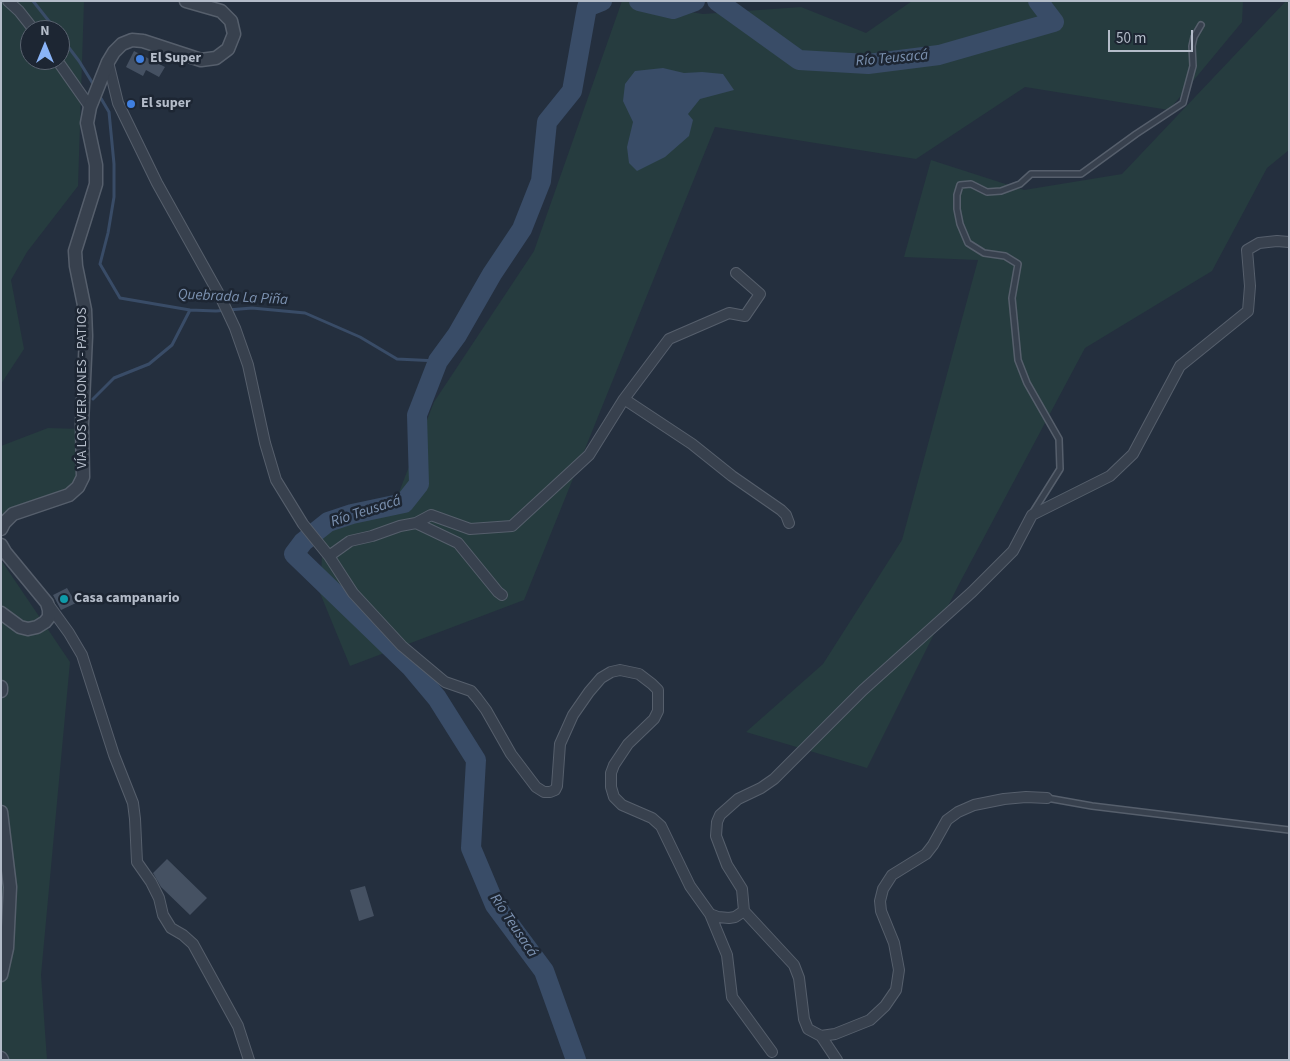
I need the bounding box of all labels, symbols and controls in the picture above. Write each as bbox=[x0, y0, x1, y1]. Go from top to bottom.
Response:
north arrow bbox=[20, 20, 70, 70]
scale bar bbox=[1110, 20, 1195, 52]
text: N bbox=[40, 21, 50, 41]
text: 50 m bbox=[1116, 28, 1146, 49]
water label: Río Teusacá bbox=[855, 47, 929, 71]
place label: El Super bbox=[150, 51, 201, 67]
marker: El Super bbox=[134, 53, 146, 65]
place label: El super bbox=[141, 96, 190, 112]
marker: El super bbox=[125, 98, 137, 110]
water label: Quebrada La Piña bbox=[178, 286, 288, 310]
street label: VÍA LOS VERJONES - PATIOS bbox=[75, 307, 91, 469]
water label: Río Teusacá bbox=[329, 492, 403, 532]
place label: Casa campanario bbox=[74, 591, 180, 607]
marker: Casa campanario bbox=[58, 593, 70, 605]
water label: Río Teusacá bbox=[485, 891, 541, 961]

